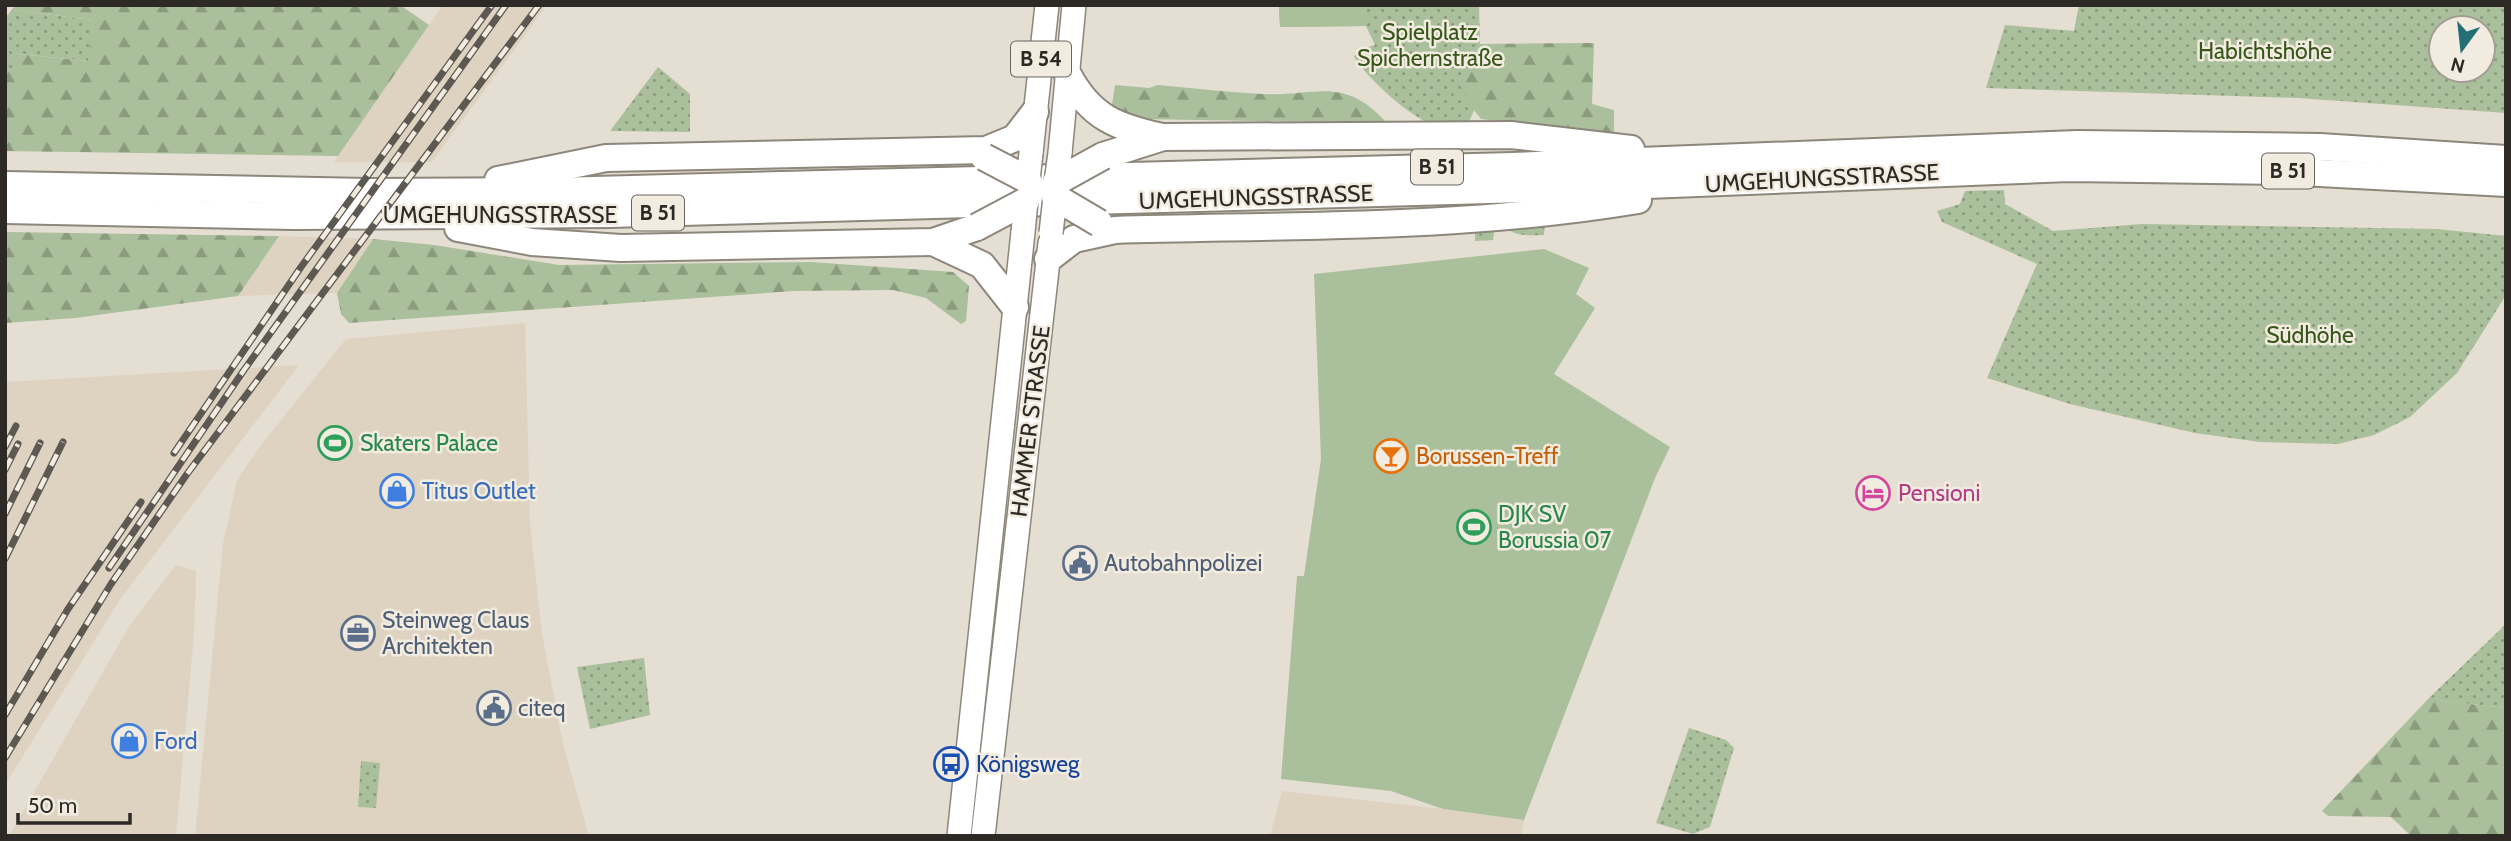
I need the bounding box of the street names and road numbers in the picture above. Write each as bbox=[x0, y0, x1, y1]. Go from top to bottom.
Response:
road number: B 54 bbox=[1011, 42, 1071, 76]
road number: B 51 bbox=[1411, 150, 1463, 184]
road number: B 51 bbox=[2262, 154, 2314, 188]
street label: UMGEHUNGSSTRASSE bbox=[1704, 158, 1940, 198]
street label: UMGEHUNGSSTRASSE bbox=[1138, 179, 1374, 215]
road number: B 51 bbox=[632, 196, 684, 230]
street label: UMGEHUNGSSTRASSE bbox=[383, 201, 617, 229]
street label: HAMMER STRASSE bbox=[1004, 324, 1056, 518]

